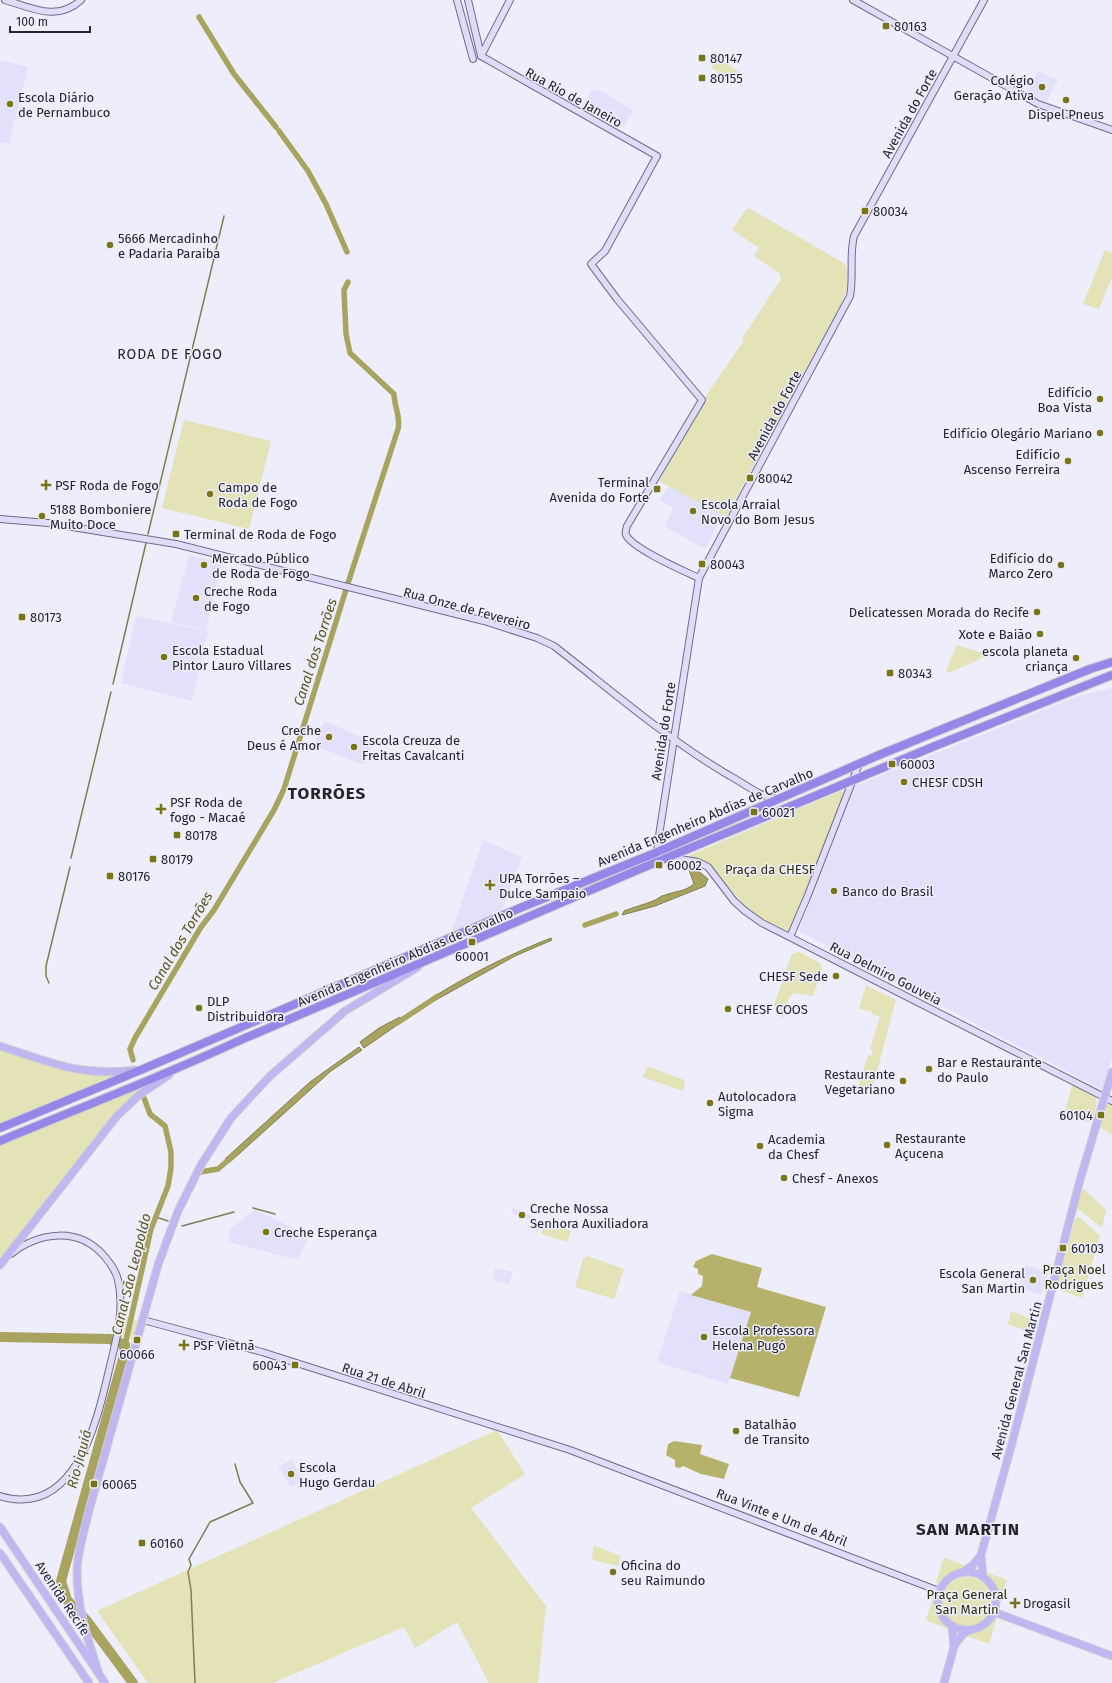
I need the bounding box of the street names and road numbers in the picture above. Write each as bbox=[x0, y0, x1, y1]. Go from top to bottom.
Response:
street label: Rua Rio de Janeiro bbox=[523, 65, 625, 130]
street label: Avenida do Forte bbox=[879, 66, 940, 160]
street label: Avenida do Forte bbox=[744, 368, 804, 463]
street label: Rua Onze de Fevereiro bbox=[402, 584, 532, 633]
street label: Avenida do Forte bbox=[648, 681, 679, 781]
street label: Avenida Engenheiro Abdias de Carvalho bbox=[595, 765, 815, 870]
street label: Avenida Engenheiro Abdias de Carvalho bbox=[295, 905, 515, 1010]
street label: Rua Delmiro Gouveia bbox=[827, 939, 944, 1008]
street label: Avenida General San Martin bbox=[988, 1300, 1045, 1461]
street label: Rua 21 de Abril bbox=[340, 1360, 428, 1401]
street label: Rua Vinte e Um de Abril bbox=[714, 1486, 850, 1549]
street label: Avenida Recife bbox=[32, 1558, 93, 1638]

